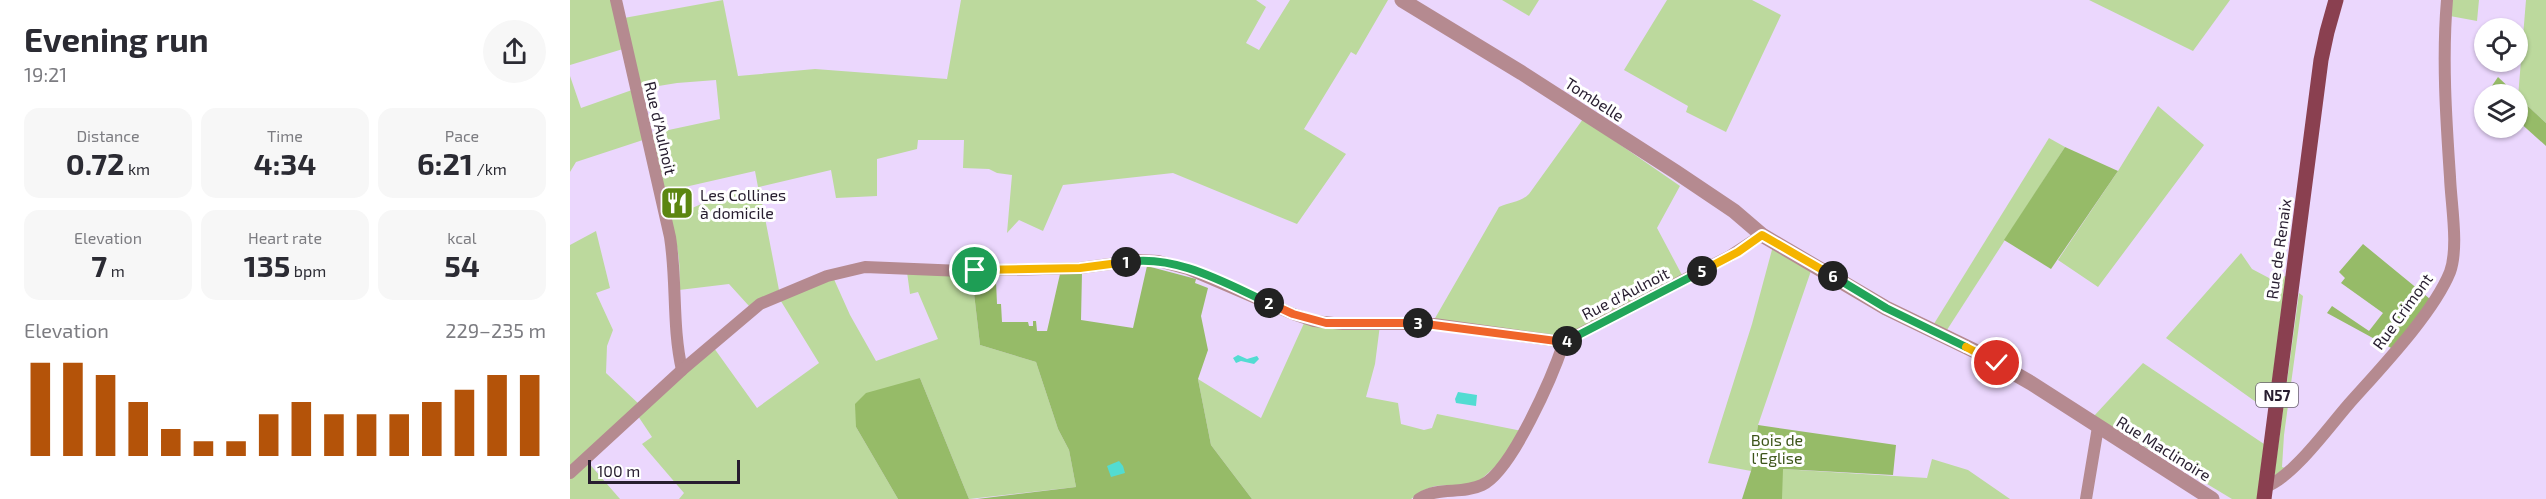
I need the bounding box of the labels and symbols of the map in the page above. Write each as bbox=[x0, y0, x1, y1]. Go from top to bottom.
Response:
street label: Tombelle bbox=[1562, 73, 1628, 125]
street label: Rue d'Aulnoit bbox=[641, 79, 681, 177]
restaurant icon: Les Collines à domicile bbox=[659, 185, 695, 221]
place label: Les Collines à domicile bbox=[700, 185, 786, 222]
street label: Rue de Renaix bbox=[2262, 197, 2295, 301]
pin bbox=[949, 244, 1000, 295]
pin: 1 bbox=[1111, 247, 1141, 277]
pin: 5 bbox=[1687, 256, 1717, 286]
pin: 6 bbox=[1818, 261, 1848, 291]
street label: Rue d'Aulnoit bbox=[1578, 263, 1672, 323]
street label: Rue Crimont bbox=[2368, 269, 2436, 353]
pin: 2 bbox=[1254, 288, 1284, 318]
pin: 3 bbox=[1403, 308, 1433, 338]
pin: 4 bbox=[1552, 326, 1582, 356]
pin bbox=[1971, 337, 2022, 388]
road number: N57 bbox=[2256, 383, 2298, 407]
street label: Rue Maclinoire bbox=[2113, 411, 2215, 485]
park label: Bois de l'Eglise bbox=[1751, 430, 1803, 467]
scale bar bbox=[588, 457, 740, 484]

